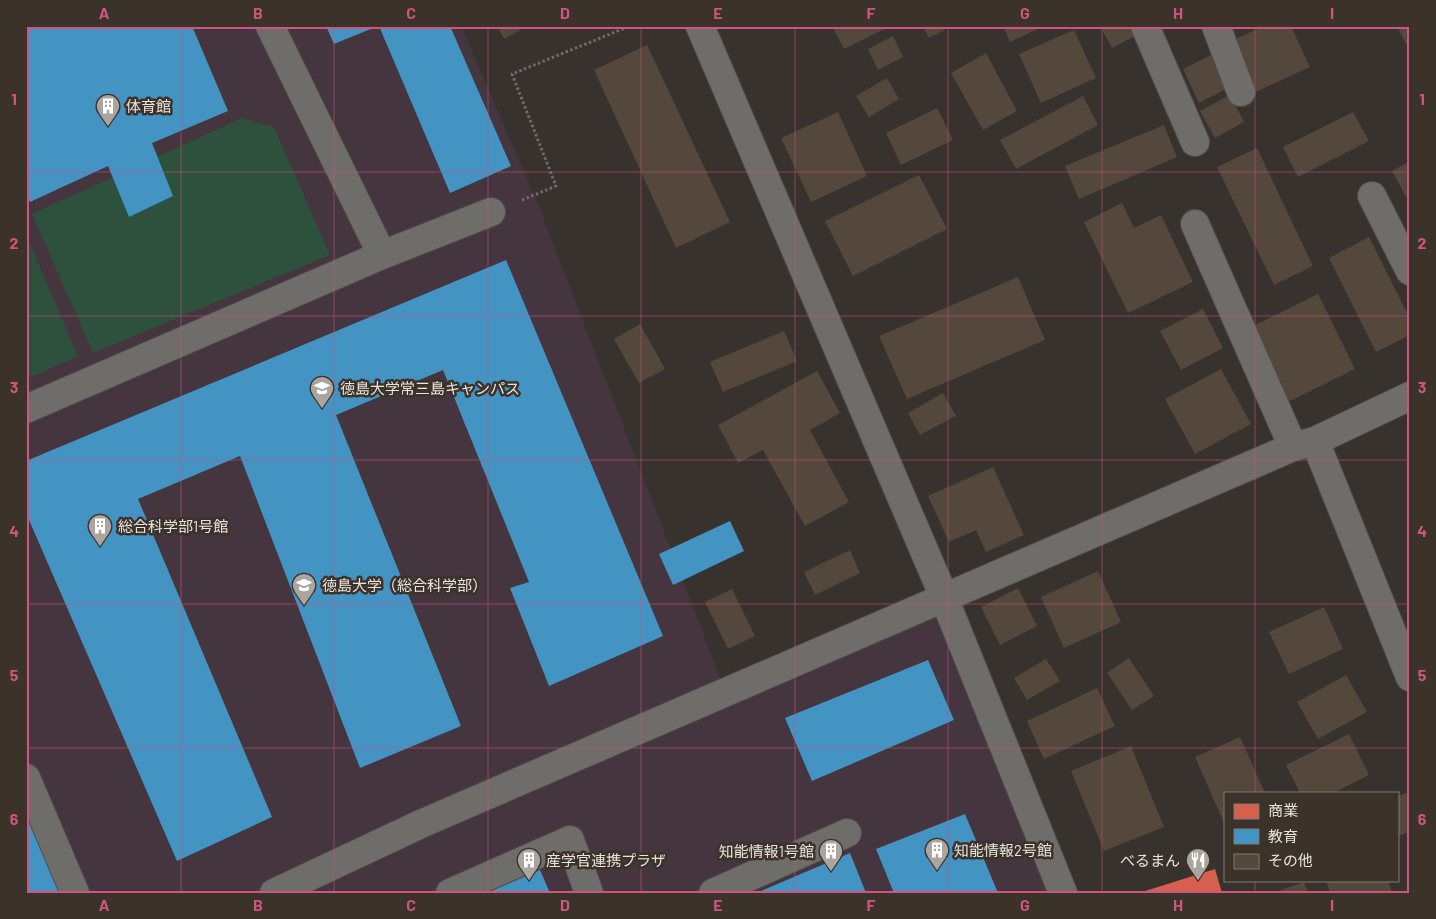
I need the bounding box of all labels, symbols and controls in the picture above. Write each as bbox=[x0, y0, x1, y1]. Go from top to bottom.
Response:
text: A bbox=[99, 3, 110, 22]
text: B bbox=[253, 3, 263, 22]
text: C bbox=[406, 3, 416, 22]
text: D bbox=[560, 3, 570, 22]
text: E bbox=[713, 3, 723, 22]
text: F bbox=[867, 3, 876, 22]
text: G bbox=[1020, 3, 1030, 22]
text: H bbox=[1173, 3, 1183, 22]
text: I bbox=[1330, 3, 1334, 22]
text: 1 bbox=[11, 89, 17, 108]
text: 1 bbox=[1419, 89, 1425, 108]
building icon: 体育館 bbox=[95, 93, 121, 127]
place label: 体育館 bbox=[126, 97, 171, 115]
text: 2 bbox=[10, 233, 19, 252]
text: 2 bbox=[1418, 233, 1427, 252]
school or university icon: 徳島大学常三島キャンパス bbox=[309, 375, 335, 409]
text: 3 bbox=[10, 377, 18, 396]
text: 3 bbox=[1418, 377, 1426, 396]
place label: 徳島大学常三島キャンパス bbox=[340, 379, 520, 397]
building icon: 総合科学部1号館 bbox=[87, 513, 113, 547]
place label: 総合科学部1号館 bbox=[118, 517, 228, 535]
text: 4 bbox=[9, 521, 19, 540]
text: 4 bbox=[1417, 521, 1427, 540]
school or university icon: 徳島大学（総合科学部） bbox=[291, 572, 317, 606]
place label: 徳島大学（総合科学部） bbox=[322, 576, 487, 594]
text: 5 bbox=[10, 665, 19, 684]
text: 5 bbox=[1418, 665, 1427, 684]
legend bbox=[1224, 792, 1398, 882]
text: 商業 bbox=[1268, 801, 1298, 819]
text: 6 bbox=[10, 809, 19, 828]
text: 6 bbox=[1418, 809, 1427, 828]
text: 教育 bbox=[1268, 827, 1298, 845]
building icon: 知能情報2号館 bbox=[924, 837, 950, 871]
building icon: 知能情報1号館 bbox=[818, 838, 844, 872]
place label: 知能情報2号館 bbox=[954, 841, 1052, 859]
place label: 知能情報1号館 bbox=[719, 842, 814, 860]
building icon: 産学官連携プラザ bbox=[516, 847, 542, 881]
restaurant icon: べるまん bbox=[1185, 847, 1211, 881]
place label: 産学官連携プラザ bbox=[546, 851, 666, 869]
place label: べるまん bbox=[1120, 851, 1180, 869]
text: その他 bbox=[1268, 851, 1313, 869]
text: A bbox=[99, 895, 110, 914]
text: B bbox=[253, 895, 263, 914]
text: C bbox=[406, 895, 416, 914]
text: D bbox=[560, 895, 570, 914]
text: E bbox=[713, 895, 723, 914]
text: F bbox=[867, 895, 876, 914]
text: G bbox=[1020, 895, 1030, 914]
text: H bbox=[1173, 895, 1183, 914]
text: I bbox=[1330, 895, 1334, 914]

